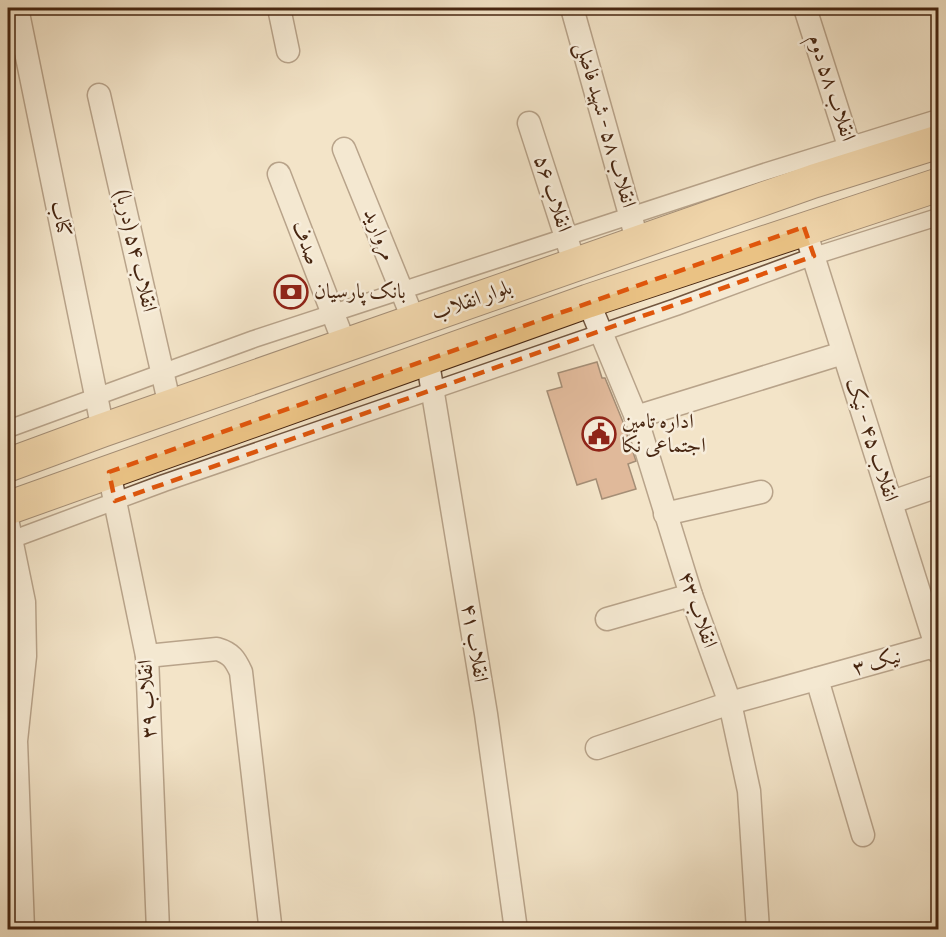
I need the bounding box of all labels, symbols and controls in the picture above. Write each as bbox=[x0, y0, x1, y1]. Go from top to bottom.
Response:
street label: انقلاب ۵۸ دوم bbox=[798, 31, 862, 146]
street label: انقلاب ۵۸ - شهید فاضلی bbox=[567, 39, 643, 211]
street label: انقلاب ۵۶ bbox=[526, 152, 578, 236]
street label: انقلاب ۵۴ (دریا) bbox=[107, 187, 163, 315]
street label: کتاب bbox=[42, 198, 78, 240]
street label: مروارید bbox=[355, 205, 403, 265]
street label: صدف bbox=[283, 217, 327, 269]
bank icon: بانک پارسیان bbox=[273, 274, 309, 310]
street label: بلوار انقلاب bbox=[428, 274, 516, 328]
place label: بانک پارسیان bbox=[314, 278, 406, 307]
street label: انقلاب ۴۵ - نیک bbox=[837, 374, 905, 506]
place label: اداره تامین اجتماعی نکا bbox=[622, 408, 706, 461]
public building icon: اداره تامین اجتماعی نکا bbox=[581, 416, 617, 452]
street label: انقلاب ۴۳ bbox=[670, 568, 724, 652]
street label: انقلاب ۴۱ bbox=[453, 602, 495, 684]
street label: نیک ۳ bbox=[849, 642, 905, 684]
street label: انقلاب ۳۹ bbox=[131, 659, 165, 739]

